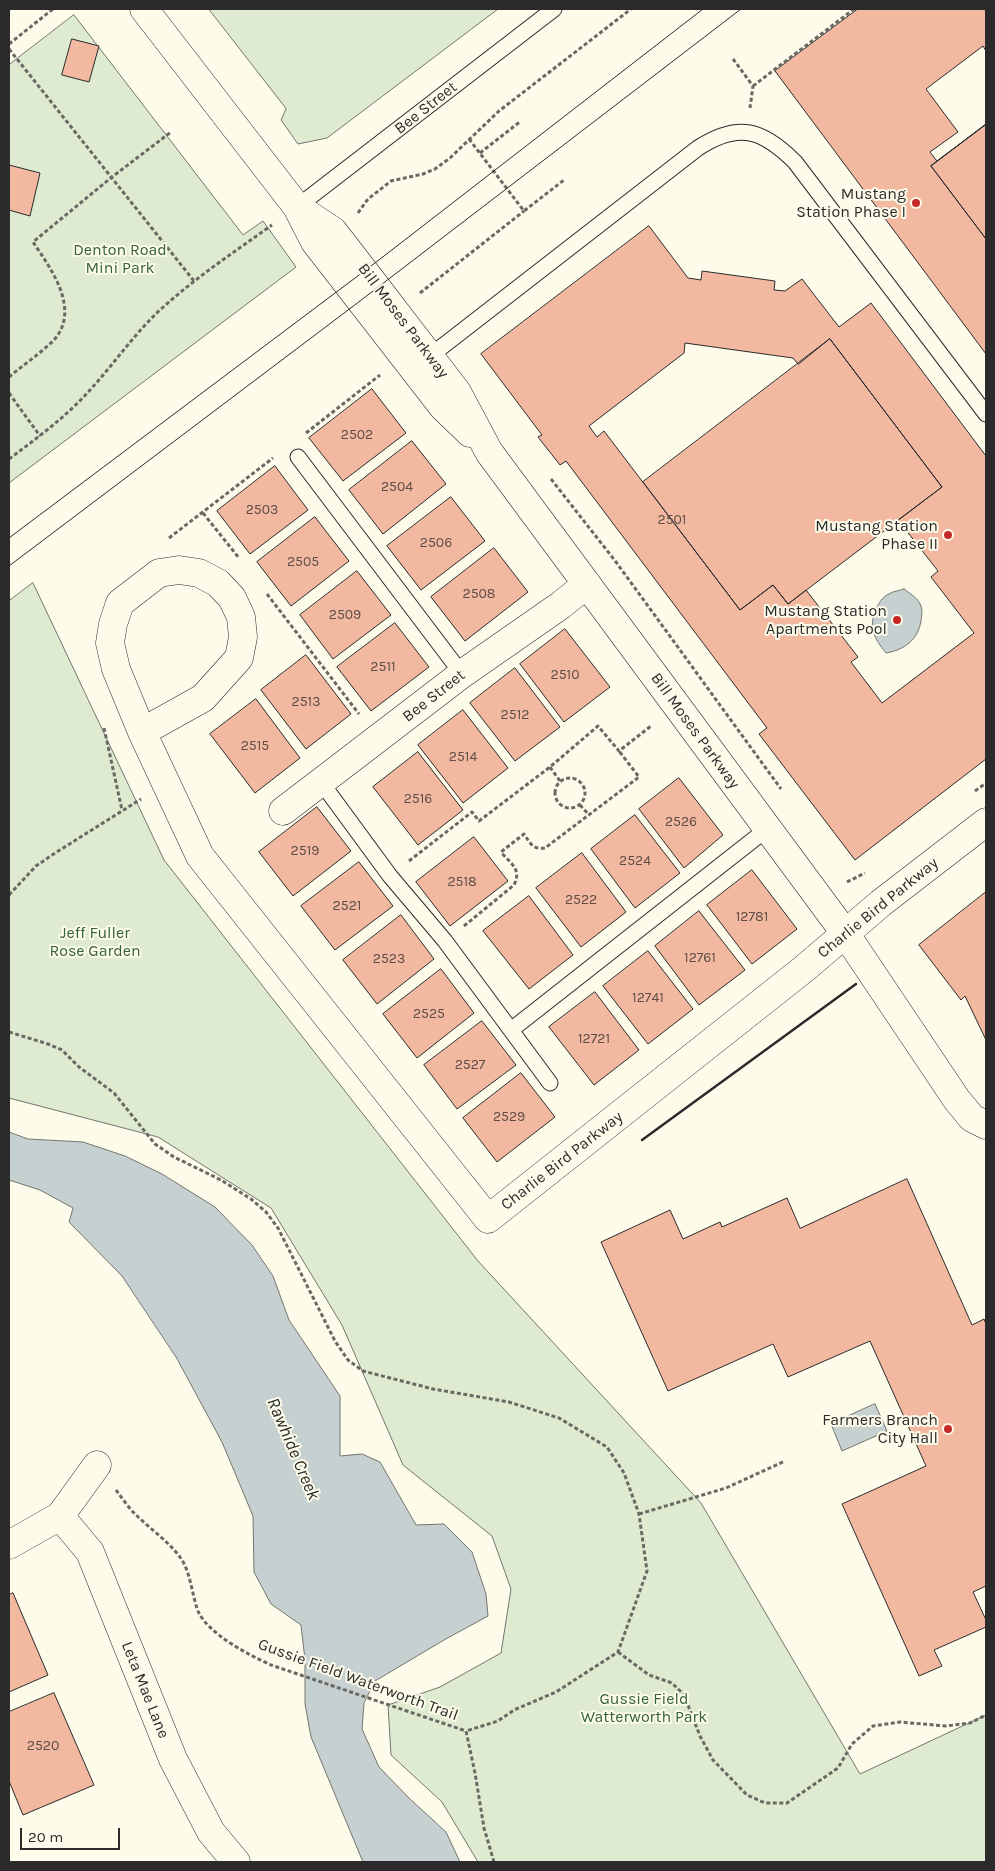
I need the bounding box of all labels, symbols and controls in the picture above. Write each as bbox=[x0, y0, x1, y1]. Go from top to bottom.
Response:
street label: Bee Street bbox=[391, 78, 461, 138]
place label: Mustang Station Phase I bbox=[796, 184, 906, 222]
marker: Mustang Station Phase I bbox=[910, 197, 922, 209]
park label: Denton Road Mini Park bbox=[73, 240, 167, 278]
street label: Bill Moses Parkway bbox=[354, 260, 452, 382]
house number: 2502 bbox=[341, 427, 373, 443]
house number: 2504 bbox=[381, 479, 413, 495]
house number: 2503 bbox=[246, 502, 278, 518]
house number: 2501 bbox=[658, 512, 686, 528]
place label: Mustang Station Phase II bbox=[815, 516, 938, 554]
marker: Mustang Station Phase II bbox=[942, 529, 954, 541]
house number: 2506 bbox=[420, 535, 452, 551]
house number: 2505 bbox=[287, 554, 319, 570]
house number: 2508 bbox=[463, 586, 495, 602]
place label: Mustang Station Apartments Pool bbox=[764, 601, 887, 639]
house number: 2509 bbox=[329, 607, 361, 623]
marker: Mustang Station Apartments Pool bbox=[891, 614, 903, 626]
house number: 2511 bbox=[370, 659, 396, 675]
street label: Bee Street bbox=[399, 666, 469, 726]
house number: 2510 bbox=[551, 667, 579, 683]
street label: Bill Moses Parkway bbox=[646, 669, 744, 793]
house number: 2513 bbox=[292, 694, 320, 710]
house number: 2512 bbox=[501, 707, 529, 723]
house number: 2515 bbox=[241, 738, 269, 754]
house number: 2514 bbox=[449, 749, 477, 765]
house number: 2516 bbox=[404, 791, 432, 807]
house number: 2526 bbox=[665, 814, 697, 830]
house number: 2519 bbox=[291, 843, 319, 859]
house number: 2524 bbox=[619, 853, 651, 869]
street label: Charlie Bird Parkway bbox=[814, 854, 942, 962]
house number: 2518 bbox=[447, 874, 477, 890]
house number: 2522 bbox=[565, 892, 597, 908]
house number: 2521 bbox=[333, 898, 361, 914]
house number: 12781 bbox=[736, 909, 768, 925]
park label: Jeff Fuller Rose Garden bbox=[49, 923, 141, 961]
house number: 12761 bbox=[684, 950, 716, 966]
house number: 2523 bbox=[373, 951, 405, 967]
house number: 12741 bbox=[632, 990, 664, 1006]
house number: 2525 bbox=[413, 1006, 445, 1022]
house number: 12721 bbox=[578, 1031, 610, 1047]
house number: 2527 bbox=[455, 1057, 485, 1073]
street label: Charlie Bird Parkway bbox=[497, 1107, 627, 1215]
house number: 2529 bbox=[493, 1109, 525, 1125]
water label: Rawhide Creek bbox=[262, 1395, 324, 1503]
place label: Farmers Branch City Hall bbox=[822, 1410, 938, 1448]
marker: Farmers Branch City Hall bbox=[942, 1423, 954, 1435]
street label: Gussie Field Waterworth Trail bbox=[255, 1635, 461, 1725]
street label: Leta Mae Lane bbox=[117, 1639, 173, 1741]
park label: Gussie Field Watterworth Park bbox=[581, 1689, 707, 1727]
house number: 2520 bbox=[27, 1738, 59, 1754]
scale bar bbox=[22, 1818, 122, 1850]
text: 20 m bbox=[28, 1828, 63, 1846]

